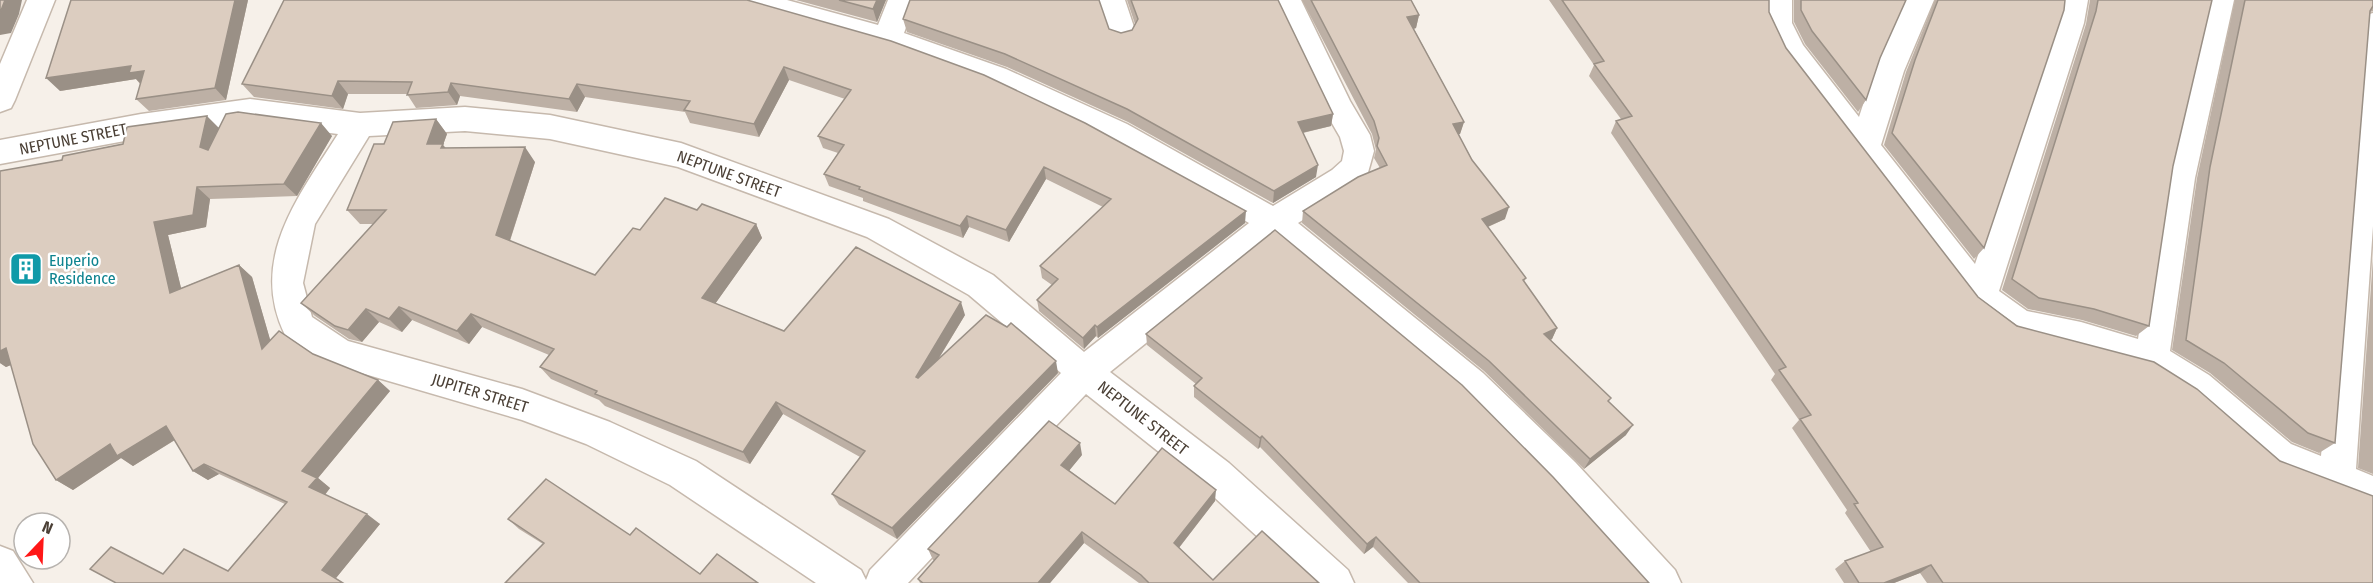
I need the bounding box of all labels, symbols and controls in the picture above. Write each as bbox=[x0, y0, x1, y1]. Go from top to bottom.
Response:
street label: NEPTUNE STREET bbox=[18, 119, 129, 159]
street label: NEPTUNE STREET bbox=[674, 146, 784, 202]
building icon: Euperio Residence bbox=[8, 251, 44, 287]
place label: Euperio Residence bbox=[49, 251, 116, 288]
street label: JUPITER STREET bbox=[429, 369, 531, 417]
street label: NEPTUNE STREET bbox=[1094, 377, 1192, 459]
north arrow bbox=[12, 511, 72, 571]
text: N bbox=[40, 517, 56, 538]

